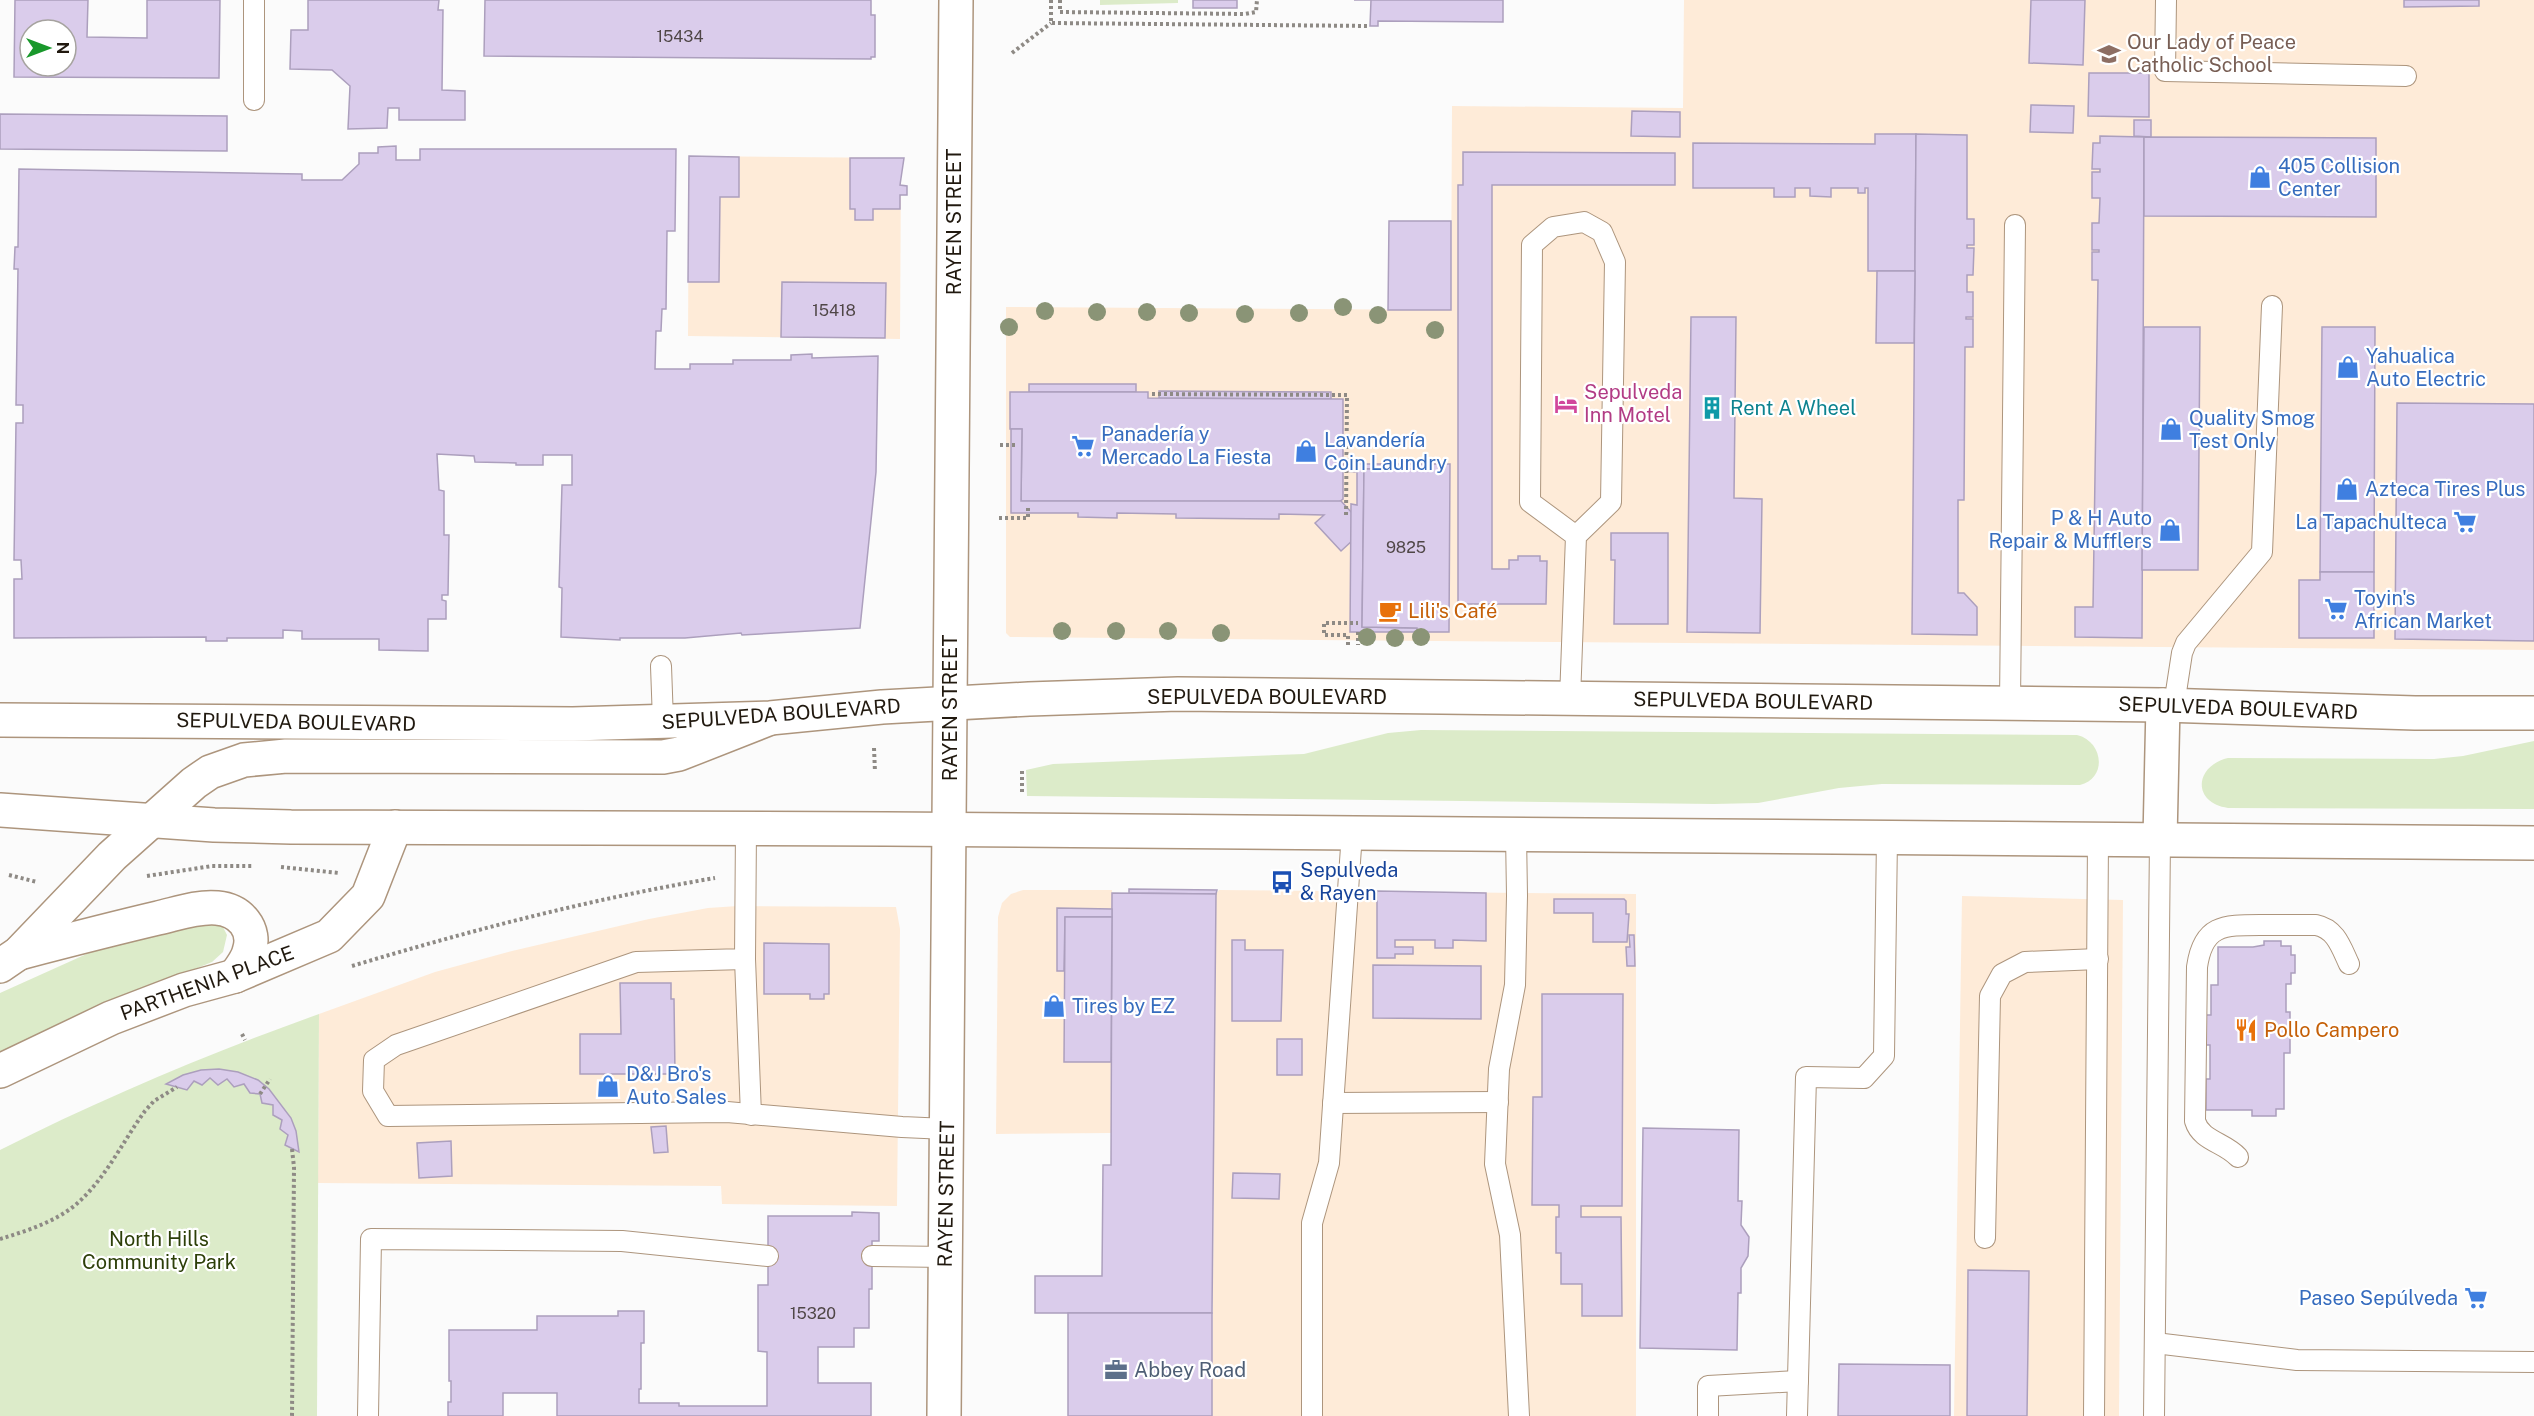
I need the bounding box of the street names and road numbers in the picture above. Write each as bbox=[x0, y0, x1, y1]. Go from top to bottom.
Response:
street label: RAYEN STREET bbox=[942, 149, 966, 295]
street label: RAYEN STREET bbox=[938, 635, 962, 781]
street label: SEPULVEDA BOULEVARD bbox=[1147, 685, 1387, 709]
street label: SEPULVEDA BOULEVARD bbox=[1633, 687, 1873, 715]
street label: SEPULVEDA BOULEVARD bbox=[2118, 692, 2358, 724]
street label: SEPULVEDA BOULEVARD bbox=[661, 694, 901, 734]
street label: SEPULVEDA BOULEVARD bbox=[176, 708, 416, 736]
street label: PARTHENIA PLACE bbox=[117, 940, 297, 1026]
street label: RAYEN STREET bbox=[933, 1120, 959, 1267]

